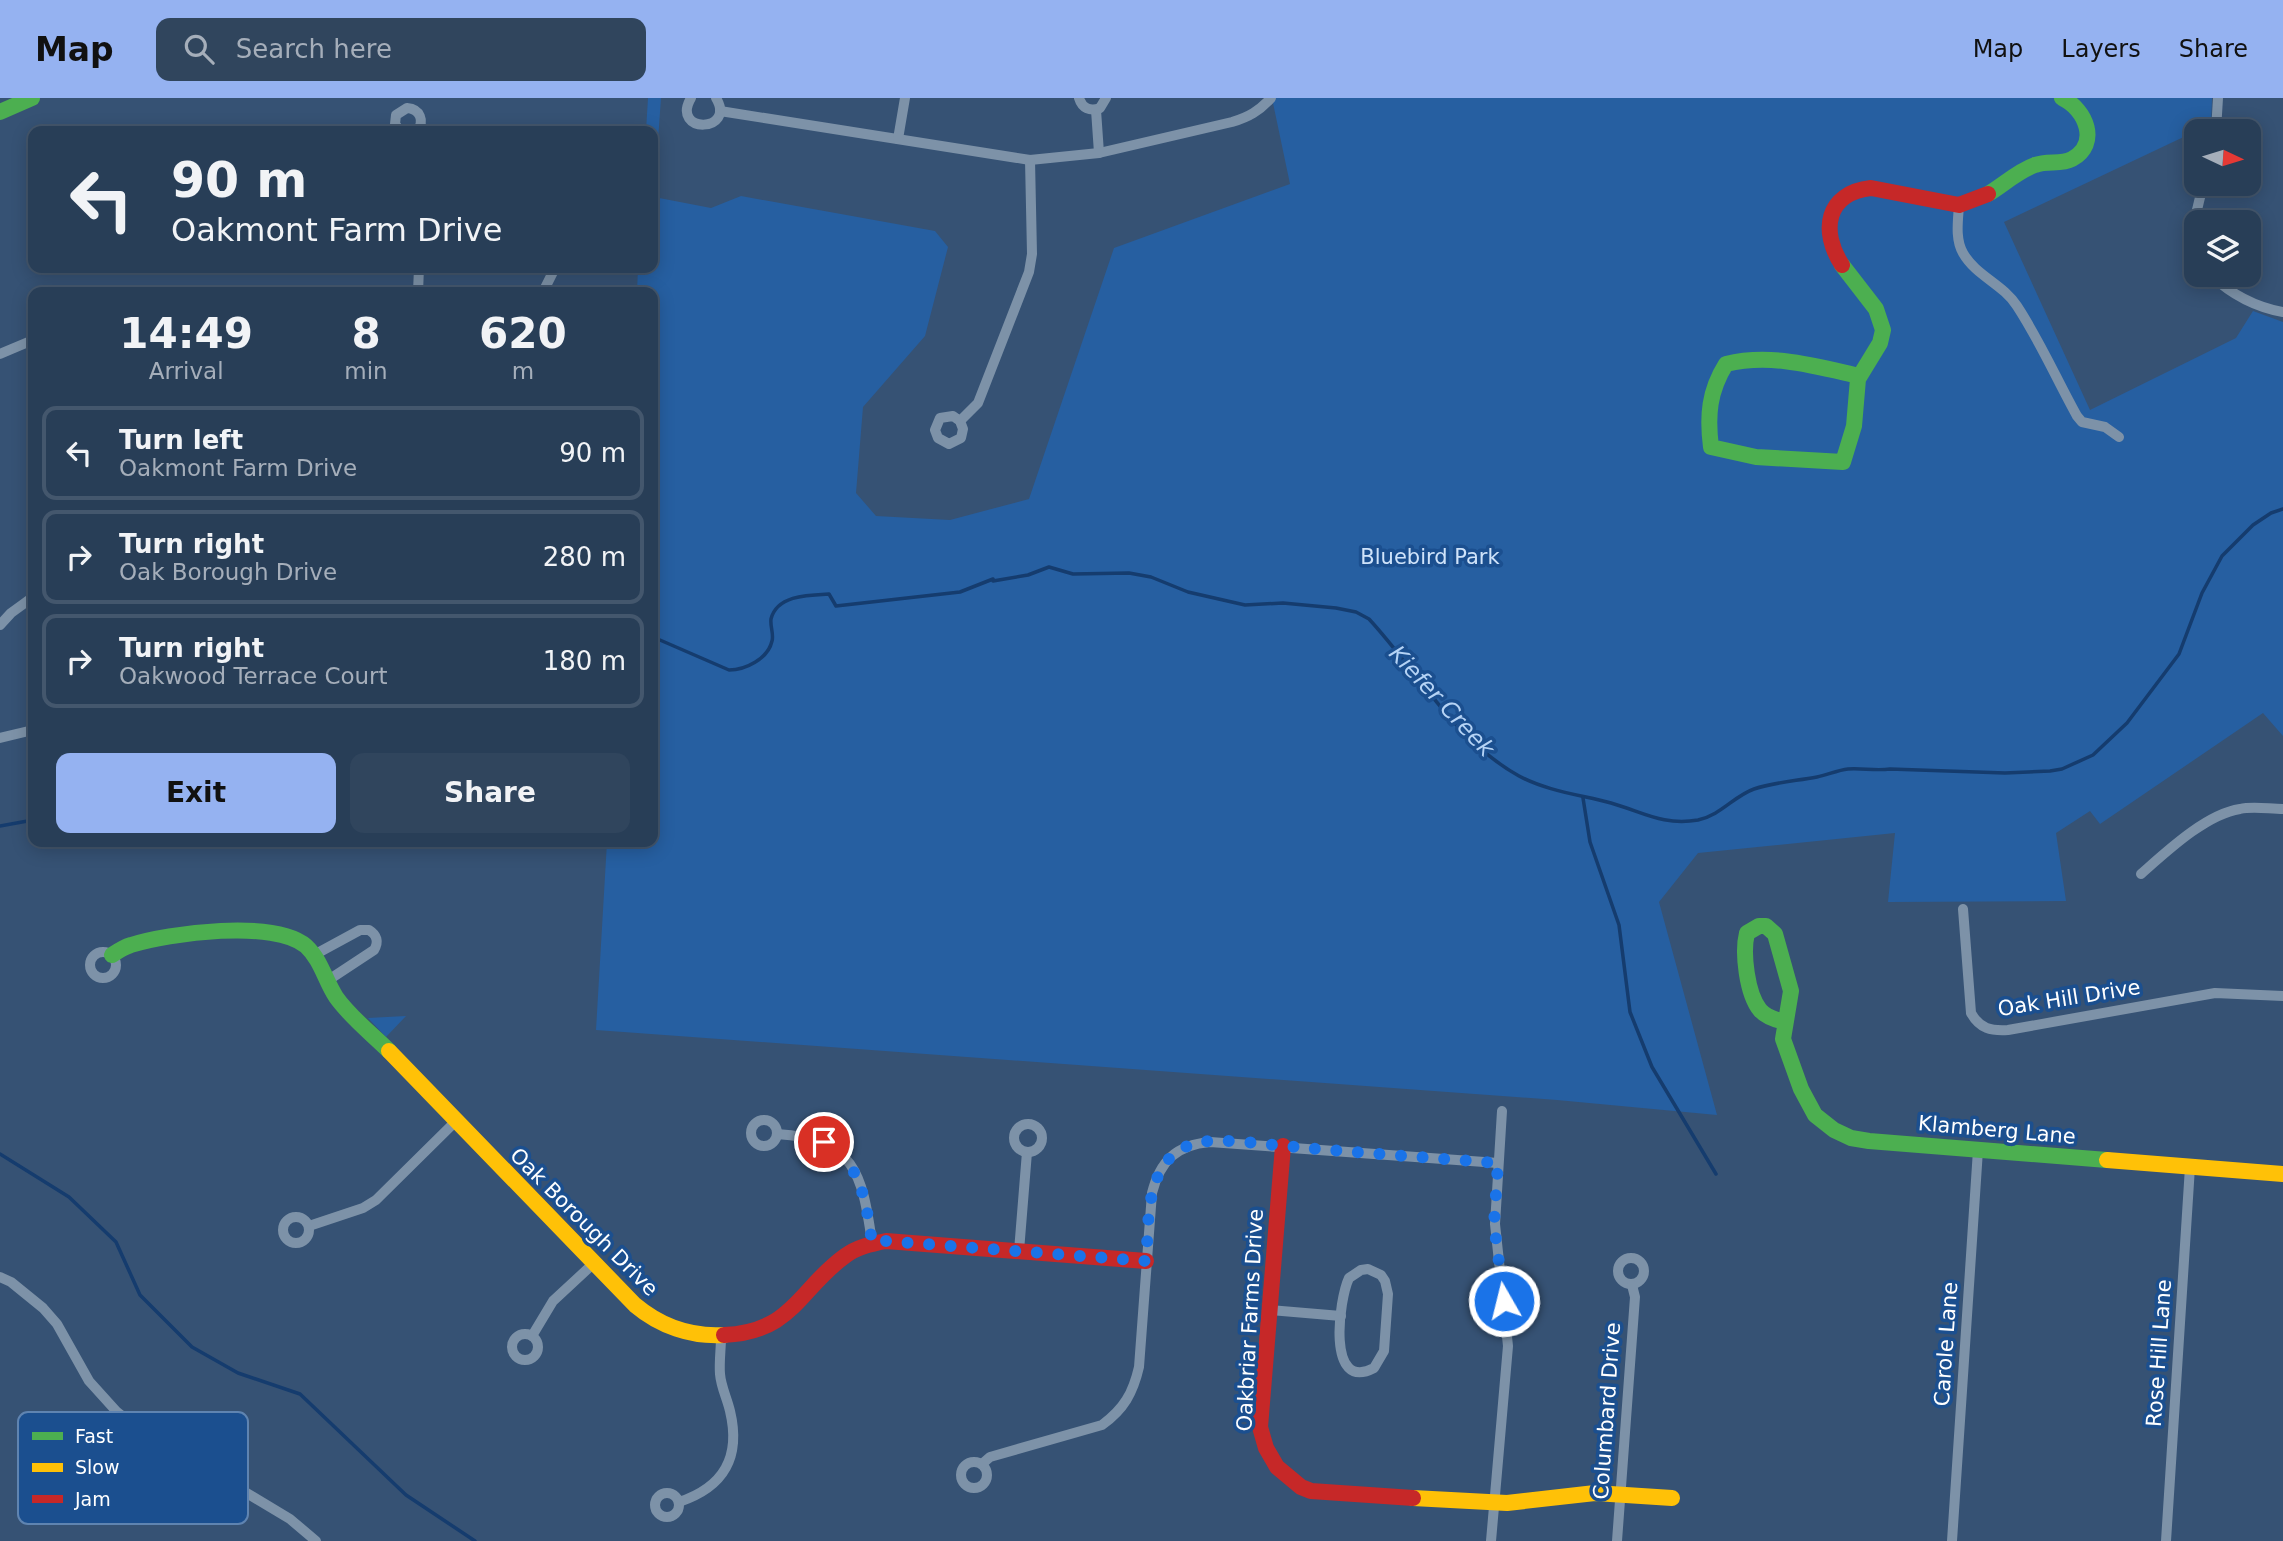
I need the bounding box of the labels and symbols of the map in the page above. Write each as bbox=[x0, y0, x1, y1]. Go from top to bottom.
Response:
north arrow bbox=[2184, 119, 2261, 196]
park label: Bluebird Park bbox=[1360, 545, 1500, 569]
water label: Kiefer Creek bbox=[1384, 640, 1501, 763]
street label: Oak Hill Drive bbox=[1996, 975, 2142, 1021]
street label: Klamberg Lane bbox=[1917, 1111, 2077, 1149]
pin bbox=[794, 1112, 854, 1172]
street label: Oak Borough Drive bbox=[505, 1143, 663, 1301]
street label: Oakbriar Farms Drive bbox=[1232, 1208, 1268, 1432]
position arrow bbox=[1467, 1264, 1541, 1338]
street label: Rose Hill Lane bbox=[2142, 1278, 2176, 1428]
street label: Carole Lane bbox=[1930, 1281, 1962, 1407]
street label: Columbard Drive bbox=[1589, 1322, 1625, 1500]
legend bbox=[18, 1412, 248, 1524]
text: Fast bbox=[75, 1425, 113, 1447]
text: Slow bbox=[75, 1456, 120, 1478]
text: Jam bbox=[74, 1488, 111, 1510]

